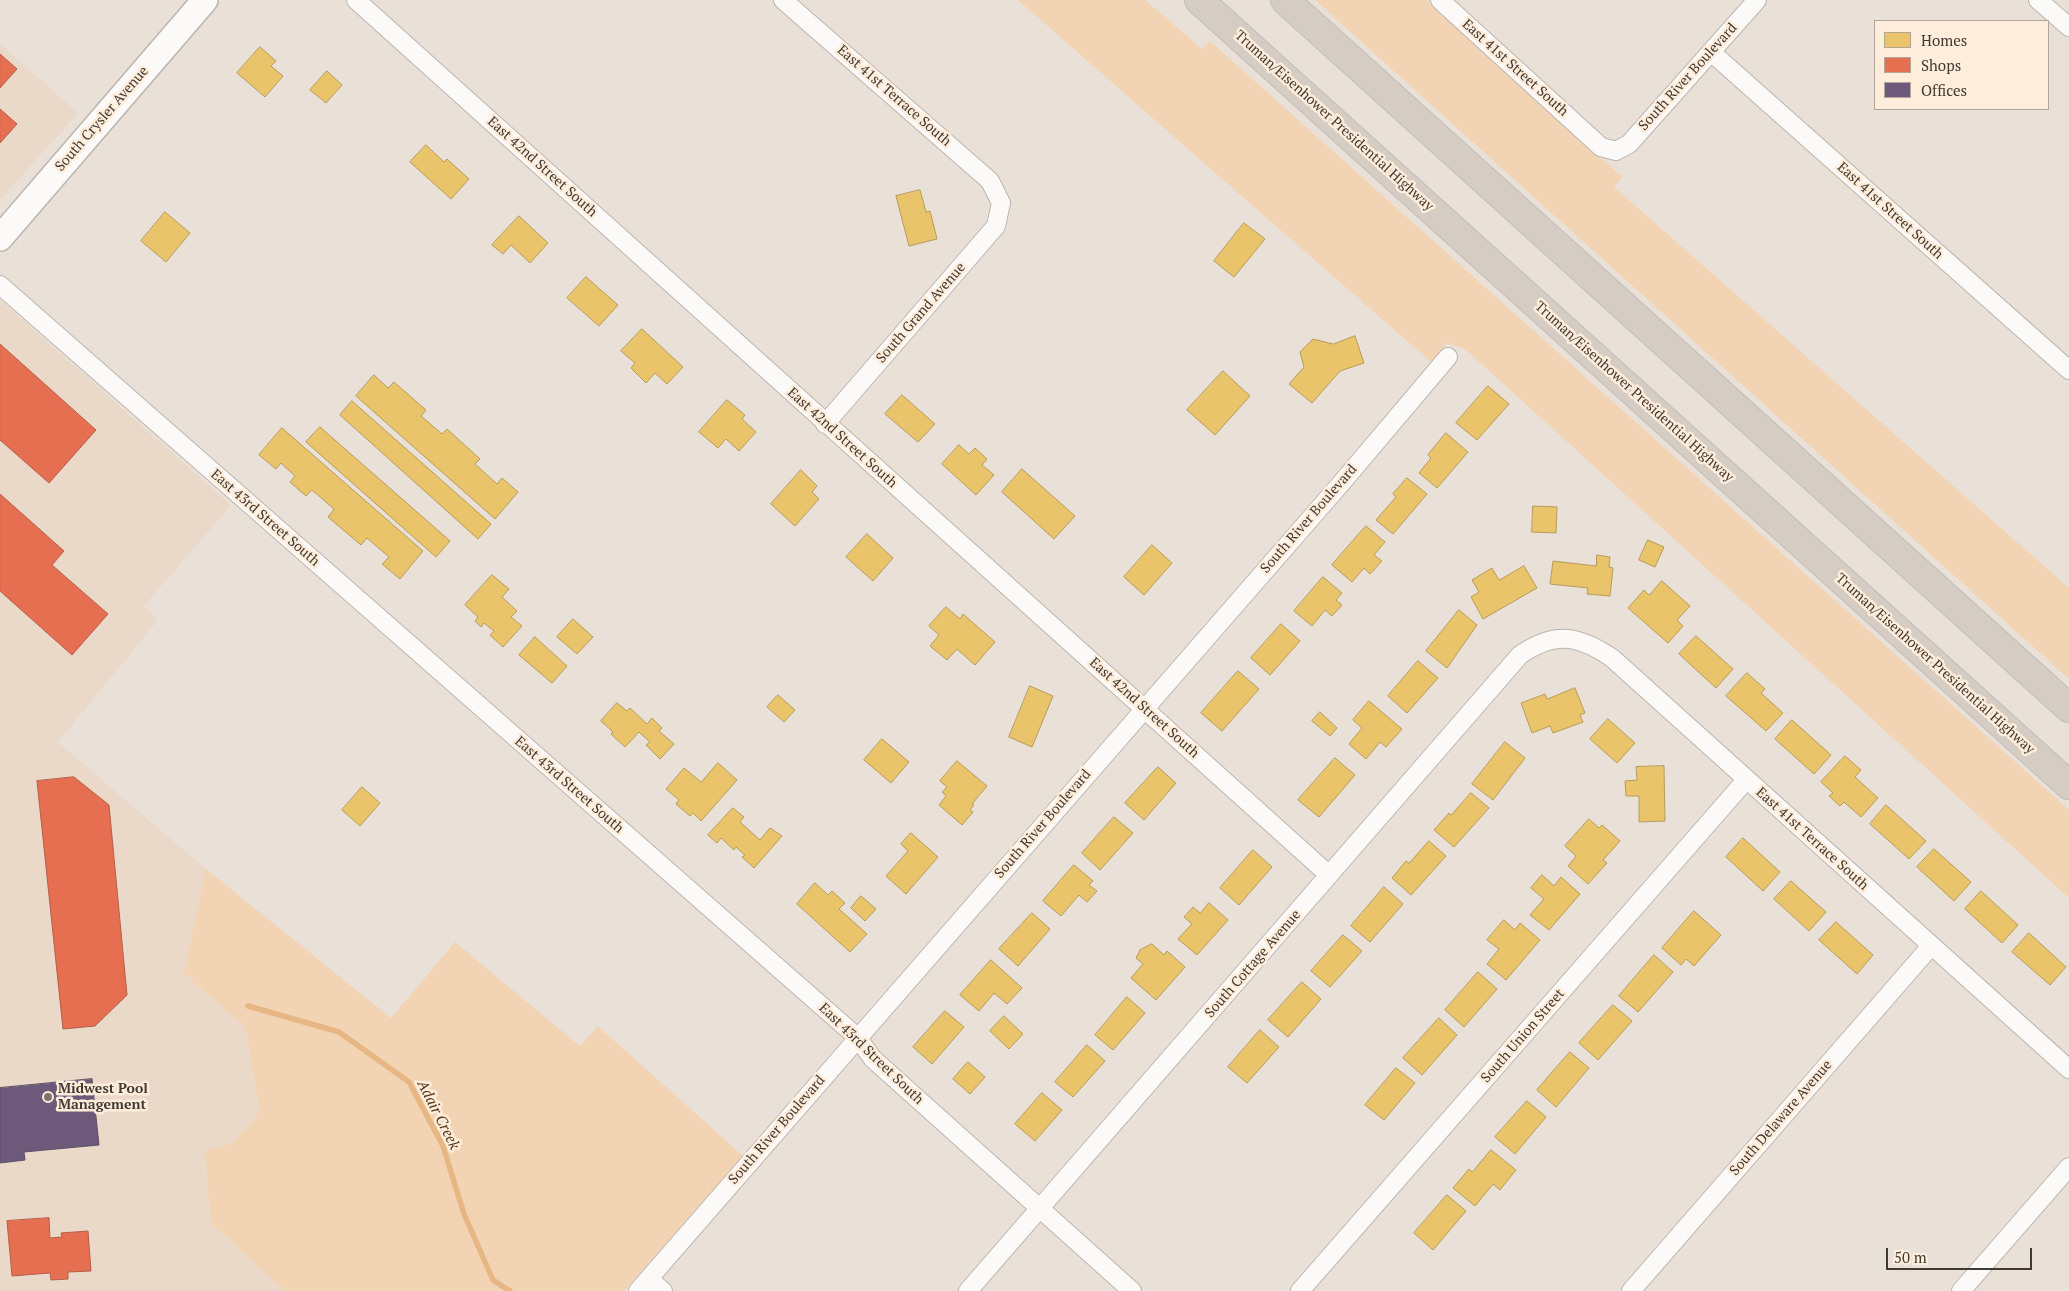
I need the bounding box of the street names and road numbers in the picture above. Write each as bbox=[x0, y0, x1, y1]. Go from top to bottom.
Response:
street label: East 41st Street South bbox=[1459, 16, 1571, 120]
street label: South River Boulevard bbox=[1635, 20, 1741, 134]
street label: Truman/Eisenhower Presidential Highway bbox=[1231, 27, 1437, 215]
street label: East 41st Terrace South bbox=[834, 42, 954, 150]
street label: South Crysler Avenue bbox=[52, 63, 152, 175]
street label: East 42nd Street South bbox=[484, 113, 600, 221]
street label: East 41st Street South bbox=[1834, 159, 1946, 263]
street label: South Grand Avenue bbox=[873, 259, 969, 367]
street label: Truman/Eisenhower Presidential Highway bbox=[1531, 298, 1737, 486]
street label: East 42nd Street South bbox=[784, 384, 900, 492]
street label: South River Boulevard bbox=[1257, 461, 1361, 577]
street label: East 43rd Street South bbox=[207, 466, 323, 570]
street label: Truman/Eisenhower Presidential Highway bbox=[1832, 570, 2038, 758]
street label: East 42nd Street South bbox=[1086, 654, 1202, 762]
street label: East 43rd Street South bbox=[511, 733, 627, 837]
street label: South River Boulevard bbox=[991, 766, 1095, 882]
street label: East 41st Terrace South bbox=[1752, 784, 1872, 894]
street label: South Cottage Avenue bbox=[1202, 907, 1304, 1021]
street label: South Union Street bbox=[1478, 986, 1568, 1086]
street label: East 43rd Street South bbox=[815, 1000, 927, 1108]
street label: South Delaware Avenue bbox=[1726, 1057, 1836, 1179]
street label: South River Boulevard bbox=[725, 1072, 829, 1188]

